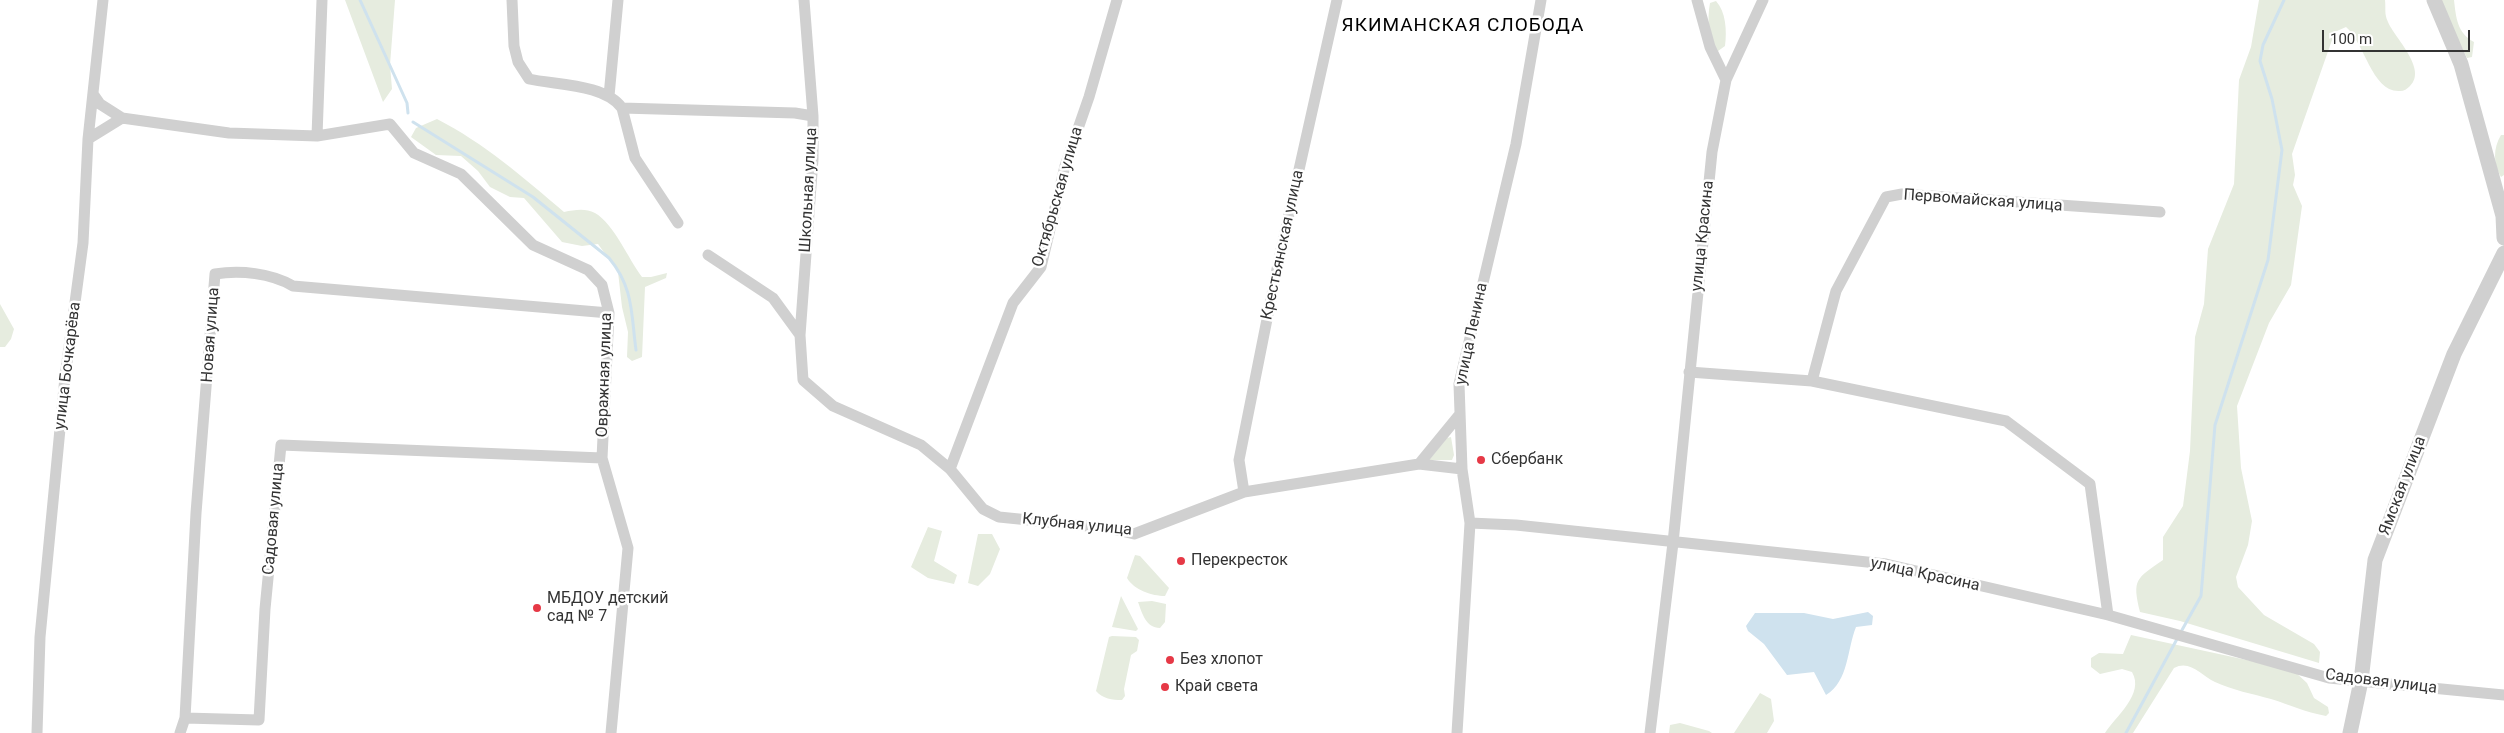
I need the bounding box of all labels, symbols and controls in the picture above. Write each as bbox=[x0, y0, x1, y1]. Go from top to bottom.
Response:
district label: ЯКИМАНСКАЯ СЛОБОДА bbox=[1339, 15, 1587, 37]
scale bar bbox=[2324, 20, 2472, 52]
text: 100 m bbox=[2330, 30, 2372, 48]
street label: Октябрьская улица bbox=[1029, 125, 1087, 269]
street label: Школьная улица bbox=[796, 127, 822, 253]
street label: Крестьянская улица bbox=[1258, 168, 1308, 322]
street label: улица Красина bbox=[1688, 180, 1718, 292]
street label: Первомайская улица bbox=[1903, 186, 2063, 216]
street label: улица Ленина bbox=[1452, 281, 1492, 387]
street label: Новая улица bbox=[198, 287, 224, 383]
street label: улица Бочкарёва bbox=[51, 301, 85, 431]
street label: Овражная улица bbox=[593, 312, 617, 438]
street label: Ямская улица bbox=[2375, 434, 2431, 538]
place label: Сбербанк bbox=[1491, 450, 1563, 470]
marker: Сбербанк bbox=[1475, 454, 1487, 466]
street label: Садовая улица bbox=[260, 462, 288, 576]
street label: Клубная улица bbox=[1021, 510, 1133, 540]
place label: Перекресток bbox=[1191, 551, 1288, 571]
street label: улица Красина bbox=[1869, 554, 1981, 596]
marker: Перекресток bbox=[1175, 555, 1187, 567]
place label: МБДОУ детский сад № 7 bbox=[547, 589, 669, 627]
marker: МБДОУ детский сад № 7 bbox=[531, 602, 543, 614]
place label: Без хлопот bbox=[1180, 650, 1263, 670]
marker: Без хлопот bbox=[1164, 654, 1176, 666]
street label: Садовая улица bbox=[2324, 666, 2438, 698]
place label: Край света bbox=[1175, 677, 1258, 697]
marker: Край света bbox=[1159, 681, 1171, 693]

